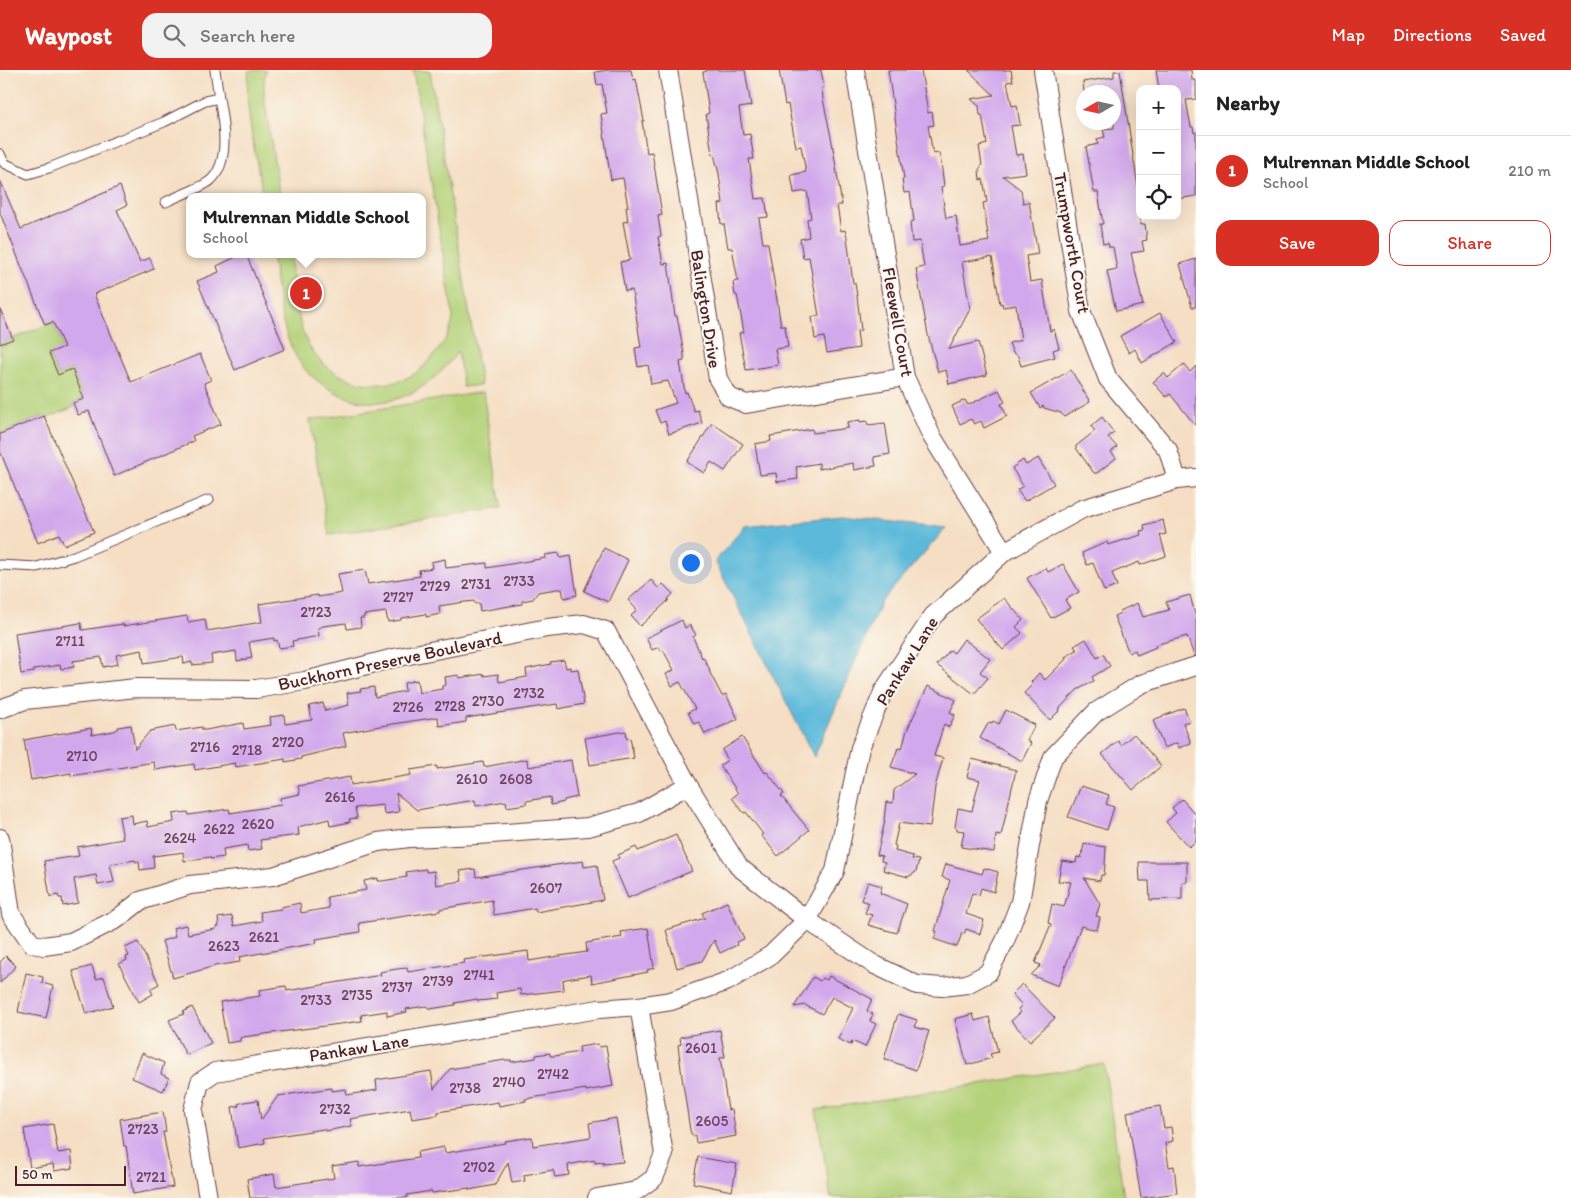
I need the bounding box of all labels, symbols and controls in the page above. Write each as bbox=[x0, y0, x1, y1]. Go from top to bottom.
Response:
search box bbox=[142, 13, 492, 58]
text: Waypost bbox=[25, 21, 112, 50]
icon: search bbox=[160, 21, 188, 49]
text: Search here bbox=[200, 24, 295, 47]
text: Map bbox=[1332, 24, 1365, 46]
text: Directions bbox=[1393, 24, 1472, 46]
text: Saved bbox=[1500, 24, 1546, 46]
north arrow bbox=[1076, 85, 1121, 130]
map controls bbox=[1136, 85, 1181, 220]
button: + bbox=[1136, 85, 1181, 130]
text: Nearby bbox=[1216, 90, 1280, 115]
button: − bbox=[1136, 130, 1181, 175]
text: Mulrennan Middle School bbox=[1263, 150, 1470, 173]
text: 1 bbox=[1228, 161, 1236, 180]
text: 210 m bbox=[1508, 161, 1551, 180]
street label: Trumpworth Court bbox=[1049, 171, 1095, 315]
text: School bbox=[1263, 173, 1309, 192]
button: locate bbox=[1136, 175, 1181, 220]
popup bbox=[186, 193, 426, 258]
text: Mulrennan Middle School bbox=[203, 205, 409, 228]
button: Save bbox=[1216, 220, 1379, 266]
button: Share bbox=[1389, 220, 1551, 266]
text: School bbox=[203, 228, 248, 247]
street label: Balington Drive bbox=[686, 248, 726, 370]
street label: Fleewell Court bbox=[878, 266, 918, 379]
pin: 1 bbox=[290, 274, 322, 312]
your location bbox=[678, 550, 704, 576]
house number: 2733 bbox=[503, 572, 535, 590]
house number: 2731 bbox=[461, 575, 491, 593]
house number: 2729 bbox=[419, 577, 451, 595]
house number: 2727 bbox=[383, 588, 414, 606]
house number: 2723 bbox=[300, 603, 332, 621]
street label: Pankaw Lane bbox=[871, 612, 943, 710]
street label: Buckhorn Preserve Boulevard bbox=[276, 626, 504, 695]
house number: 2711 bbox=[55, 632, 85, 650]
house number: 2732 bbox=[513, 684, 545, 702]
house number: 2730 bbox=[472, 692, 504, 710]
house number: 2728 bbox=[434, 697, 466, 715]
house number: 2726 bbox=[392, 698, 424, 716]
house number: 2720 bbox=[272, 733, 304, 751]
house number: 2716 bbox=[190, 738, 220, 756]
house number: 2718 bbox=[232, 741, 262, 759]
house number: 2710 bbox=[66, 747, 98, 765]
house number: 2610 bbox=[456, 770, 488, 788]
house number: 2608 bbox=[499, 770, 533, 788]
house number: 2616 bbox=[325, 788, 355, 806]
house number: 2620 bbox=[242, 815, 274, 833]
house number: 2622 bbox=[203, 820, 235, 838]
house number: 2624 bbox=[164, 829, 196, 847]
house number: 2607 bbox=[530, 879, 563, 897]
house number: 2621 bbox=[249, 928, 279, 946]
house number: 2623 bbox=[208, 937, 240, 955]
house number: 2741 bbox=[463, 966, 495, 984]
house number: 2739 bbox=[422, 972, 454, 990]
house number: 2737 bbox=[382, 978, 413, 996]
house number: 2735 bbox=[341, 986, 373, 1004]
house number: 2733 bbox=[300, 991, 332, 1009]
street label: Pankaw Lane bbox=[308, 1029, 410, 1067]
house number: 2601 bbox=[685, 1039, 717, 1057]
house number: 2742 bbox=[537, 1065, 569, 1083]
house number: 2740 bbox=[492, 1073, 526, 1091]
house number: 2738 bbox=[449, 1079, 481, 1097]
house number: 2732 bbox=[319, 1100, 351, 1118]
house number: 2605 bbox=[696, 1112, 729, 1130]
house number: 2723 bbox=[127, 1120, 159, 1138]
house number: 2702 bbox=[463, 1158, 495, 1176]
scale bar bbox=[15, 1163, 126, 1186]
text: 50 m bbox=[22, 1166, 53, 1183]
house number: 2721 bbox=[136, 1168, 166, 1186]

